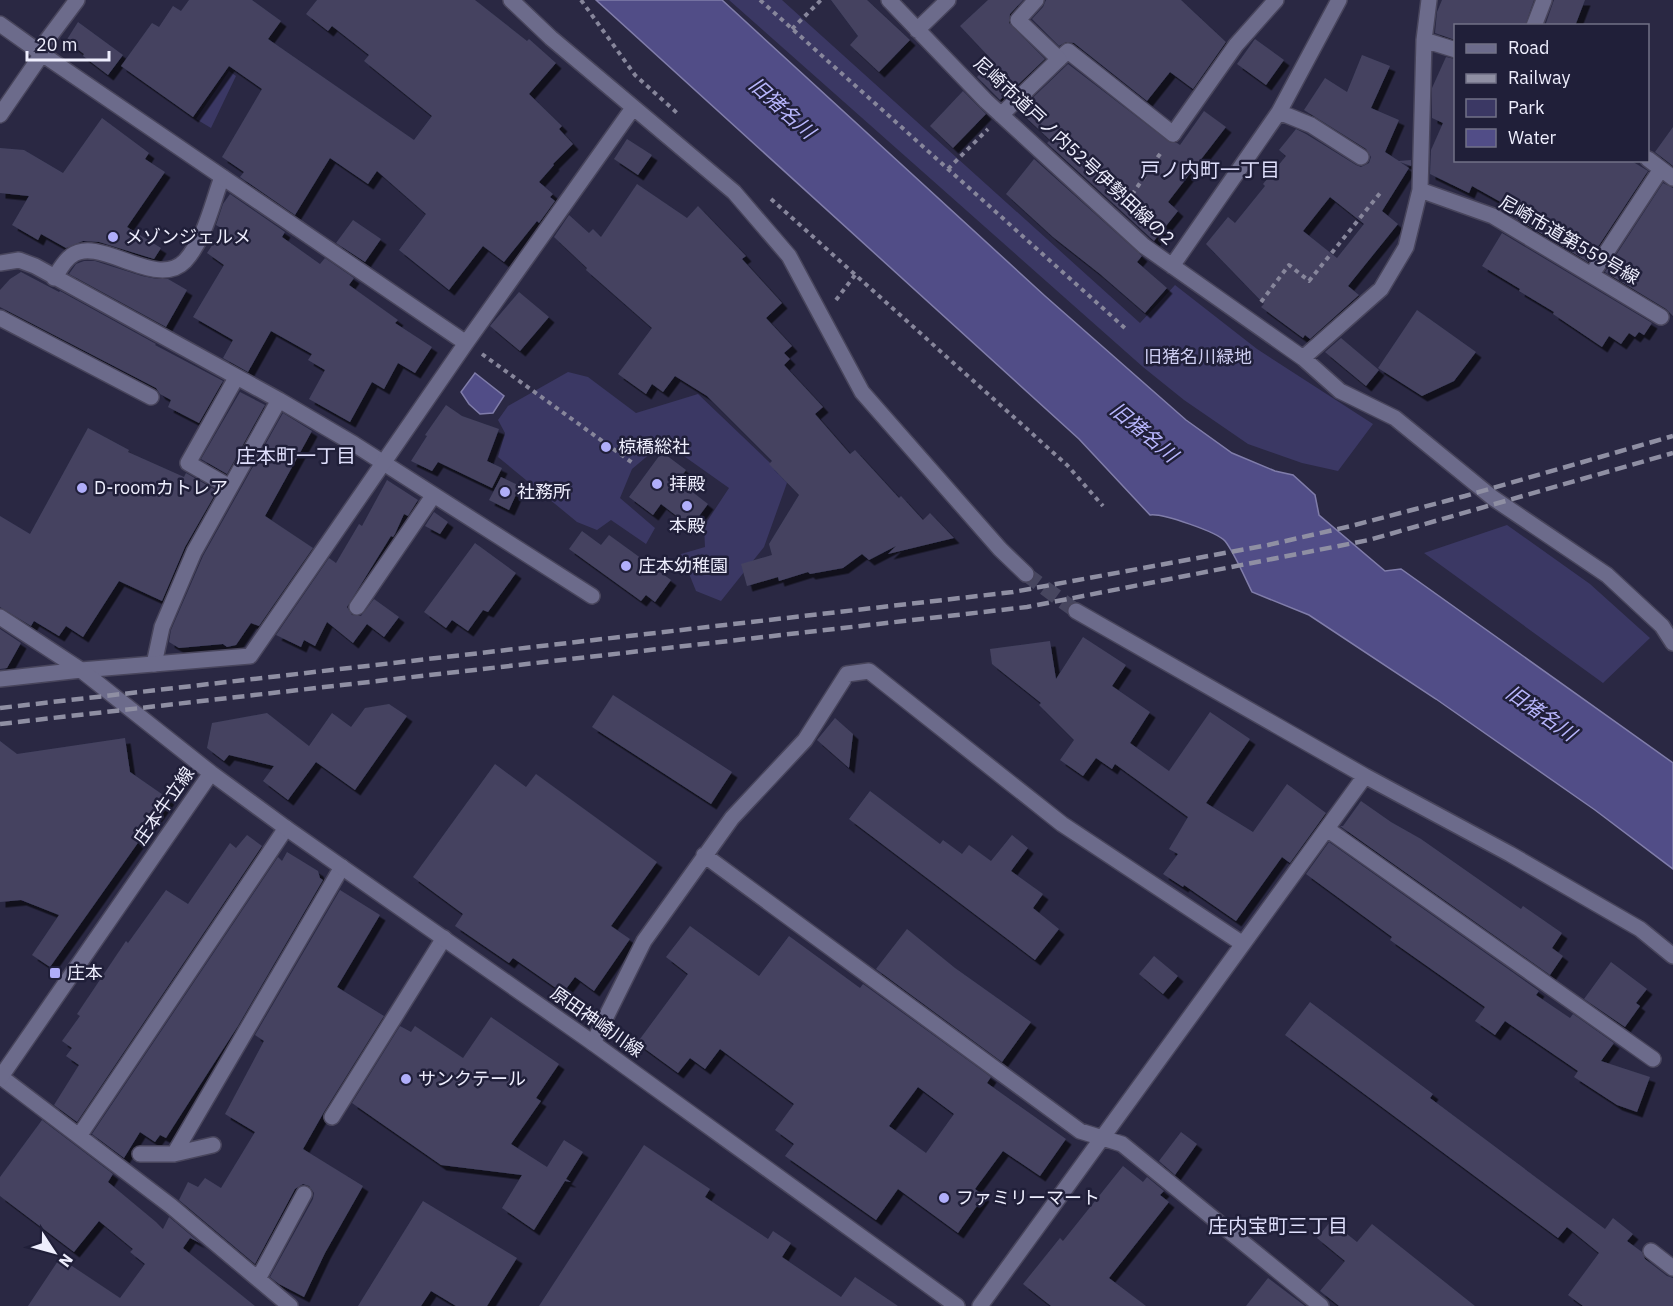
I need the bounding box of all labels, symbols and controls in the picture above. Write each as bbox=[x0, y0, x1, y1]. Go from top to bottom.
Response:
scale bar bbox=[27, 24, 110, 62]
legend bbox=[1454, 24, 1649, 162]
text: 20 m bbox=[36, 33, 78, 56]
text: Road bbox=[1508, 36, 1549, 59]
street label: 尼崎市道戸ノ内52号伊勢田線の2 bbox=[969, 51, 1180, 250]
text: Railway bbox=[1508, 66, 1570, 89]
water label: 旧猪名川 bbox=[744, 71, 823, 146]
text: Park bbox=[1508, 96, 1545, 119]
text: Water bbox=[1508, 126, 1557, 149]
district label: 戸ノ内町一丁目 bbox=[1140, 156, 1280, 183]
street label: 尼崎市道第559号線 bbox=[1495, 190, 1644, 289]
place label: メゾンジェルメ bbox=[125, 225, 251, 248]
marker: メゾンジェルメ bbox=[106, 230, 120, 244]
park label: 旧猪名川緑地 bbox=[1144, 345, 1252, 368]
water label: 旧猪名川 bbox=[1105, 396, 1185, 469]
place label: 椋橋総社 bbox=[618, 435, 690, 458]
marker: 椋橋総社 bbox=[599, 440, 613, 454]
district label: 庄本町一丁目 bbox=[236, 442, 356, 469]
place label: 拝殿 bbox=[669, 472, 705, 495]
place label: D-roomカトレア bbox=[94, 476, 228, 499]
marker: 拝殿 bbox=[650, 477, 664, 491]
place label: 社務所 bbox=[517, 480, 571, 503]
marker: D-roomカトレア bbox=[75, 481, 89, 495]
marker: 社務所 bbox=[498, 485, 512, 499]
marker: 本殿 bbox=[680, 499, 694, 513]
place label: 本殿 bbox=[669, 514, 705, 537]
place label: 庄本幼稚園 bbox=[638, 554, 728, 577]
marker: 庄本幼稚園 bbox=[619, 559, 633, 573]
water label: 旧猪名川 bbox=[1501, 679, 1583, 748]
street label: 庄本牛立線 bbox=[128, 762, 199, 849]
place label: 庄本 bbox=[67, 961, 103, 984]
marker: 庄本 bbox=[48, 966, 62, 980]
street label: 原田神崎川線 bbox=[546, 981, 648, 1062]
place label: サンクテール bbox=[418, 1067, 526, 1090]
marker: サンクテール bbox=[399, 1072, 413, 1086]
place label: ファミリーマート bbox=[956, 1186, 1100, 1209]
marker: ファミリーマート bbox=[937, 1191, 951, 1205]
district label: 庄内宝町三丁目 bbox=[1208, 1212, 1348, 1239]
north arrow bbox=[24, 1222, 84, 1282]
text: N bbox=[55, 1250, 78, 1271]

